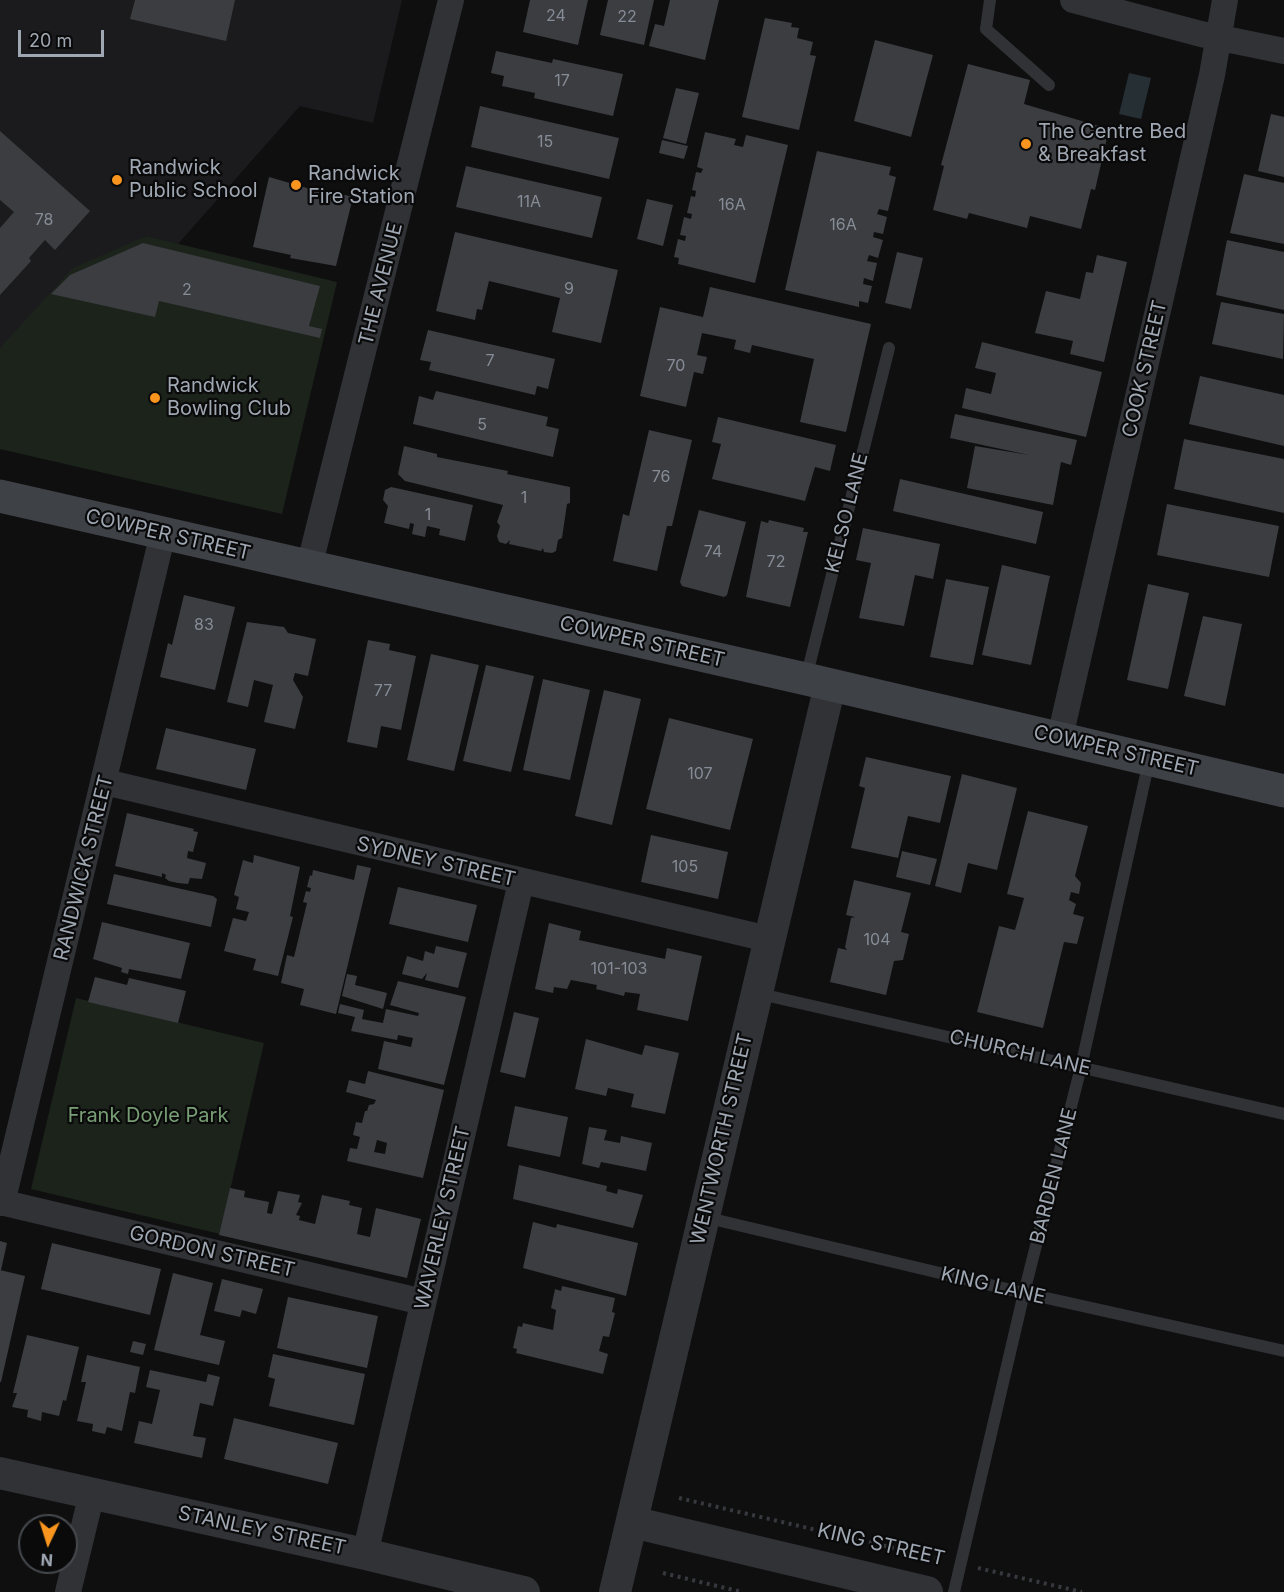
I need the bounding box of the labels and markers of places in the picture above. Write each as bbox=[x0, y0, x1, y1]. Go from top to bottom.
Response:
place label: The Centre Bed & Breakfast bbox=[1038, 120, 1186, 167]
marker: The Centre Bed & Breakfast bbox=[1019, 137, 1033, 151]
place label: Randwick Public School bbox=[129, 156, 257, 203]
place label: Randwick Fire Station bbox=[308, 162, 415, 209]
marker: Randwick Public School bbox=[110, 173, 124, 187]
marker: Randwick Fire Station bbox=[289, 178, 303, 192]
place label: Randwick Bowling Club bbox=[167, 374, 291, 421]
marker: Randwick Bowling Club bbox=[148, 391, 162, 405]

